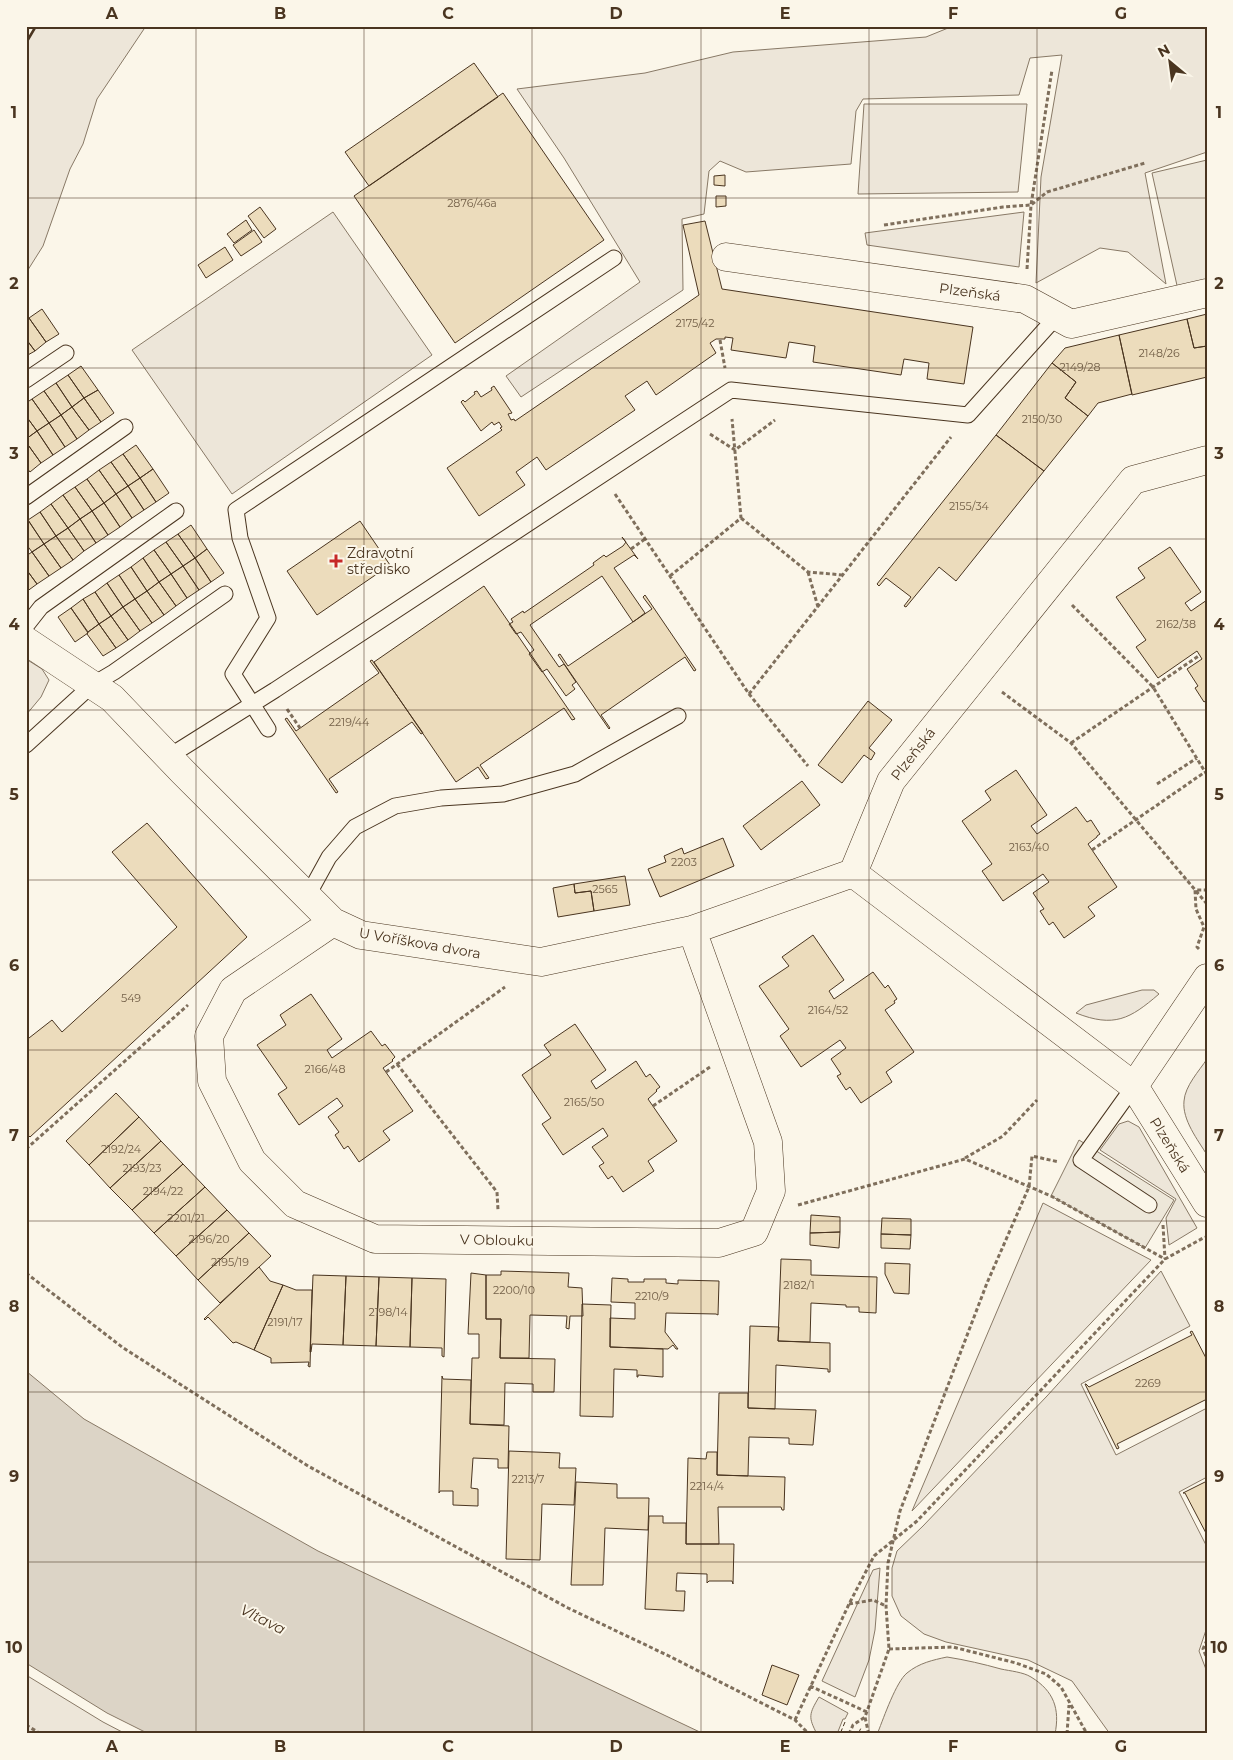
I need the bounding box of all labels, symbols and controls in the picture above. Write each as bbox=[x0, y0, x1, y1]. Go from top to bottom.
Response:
text: A bbox=[105, 4, 119, 23]
text: B bbox=[274, 4, 286, 23]
text: C bbox=[442, 4, 454, 23]
text: D bbox=[609, 4, 623, 23]
text: E bbox=[780, 4, 790, 23]
text: F bbox=[948, 4, 958, 23]
text: G bbox=[1115, 4, 1127, 23]
north arrow bbox=[1146, 38, 1196, 88]
text: N bbox=[1154, 40, 1173, 61]
text: 1 bbox=[11, 103, 17, 122]
text: 1 bbox=[1216, 103, 1222, 122]
house number: 2876/46a bbox=[447, 196, 497, 210]
text: 2 bbox=[9, 274, 19, 293]
text: 2 bbox=[1214, 274, 1224, 293]
street label: Plzeňská bbox=[938, 279, 1002, 305]
house number: 2175/42 bbox=[675, 316, 715, 330]
house number: 2148/26 bbox=[1138, 346, 1180, 360]
house number: 2149/28 bbox=[1060, 360, 1100, 374]
house number: 2150/30 bbox=[1022, 412, 1062, 426]
text: 3 bbox=[8, 444, 19, 463]
text: 3 bbox=[1213, 444, 1224, 463]
house number: 2155/34 bbox=[949, 499, 990, 513]
place label: Zdravotní středisko bbox=[347, 544, 415, 578]
marker: Zdravotní středisko bbox=[329, 554, 343, 568]
text: 4 bbox=[8, 615, 20, 634]
text: 4 bbox=[1213, 615, 1225, 634]
house number: 2162/38 bbox=[1156, 617, 1196, 631]
house number: 2219/44 bbox=[329, 715, 370, 729]
street label: Plzeňská bbox=[887, 724, 939, 784]
text: 5 bbox=[9, 785, 19, 804]
text: 5 bbox=[1214, 785, 1224, 804]
house number: 2163/40 bbox=[1009, 840, 1049, 854]
house number: 2203 bbox=[671, 855, 697, 869]
house number: 2565 bbox=[592, 882, 618, 896]
street label: U Voříškova dvora bbox=[358, 923, 482, 963]
text: 6 bbox=[9, 956, 19, 975]
text: 6 bbox=[1214, 956, 1224, 975]
house number: 549 bbox=[121, 991, 141, 1005]
house number: 2164/52 bbox=[808, 1003, 848, 1017]
house number: 2166/48 bbox=[304, 1062, 346, 1076]
house number: 2165/50 bbox=[564, 1095, 604, 1109]
street label: Plzeňská bbox=[1146, 1114, 1194, 1176]
text: 7 bbox=[9, 1126, 19, 1145]
text: 7 bbox=[1214, 1126, 1224, 1145]
house number: 2192/24 bbox=[101, 1142, 142, 1156]
house number: 2193/23 bbox=[122, 1161, 162, 1175]
house number: 2194/22 bbox=[143, 1184, 183, 1198]
house number: 2201/21 bbox=[167, 1211, 205, 1225]
street label: V Oblouku bbox=[460, 1230, 534, 1250]
house number: 2196/20 bbox=[189, 1232, 229, 1246]
house number: 2195/19 bbox=[211, 1255, 249, 1269]
house number: 2182/1 bbox=[783, 1278, 815, 1292]
house number: 2200/10 bbox=[493, 1283, 535, 1297]
house number: 2210/9 bbox=[635, 1289, 669, 1303]
text: 8 bbox=[9, 1297, 19, 1316]
text: 8 bbox=[1214, 1297, 1224, 1316]
house number: 2198/14 bbox=[368, 1305, 408, 1319]
house number: 2191/17 bbox=[267, 1315, 303, 1329]
house number: 2269 bbox=[1135, 1376, 1161, 1390]
text: 9 bbox=[9, 1467, 19, 1486]
text: 9 bbox=[1214, 1467, 1224, 1486]
house number: 2213/7 bbox=[512, 1472, 545, 1486]
house number: 2214/4 bbox=[690, 1479, 725, 1493]
water label: Vltava bbox=[237, 1600, 289, 1638]
text: 10 bbox=[5, 1638, 23, 1657]
text: 10 bbox=[1210, 1638, 1228, 1657]
text: A bbox=[105, 1737, 119, 1756]
text: B bbox=[274, 1737, 286, 1756]
text: C bbox=[442, 1737, 454, 1756]
text: D bbox=[609, 1737, 623, 1756]
text: E bbox=[780, 1737, 790, 1756]
text: F bbox=[948, 1737, 958, 1756]
text: G bbox=[1115, 1737, 1127, 1756]

